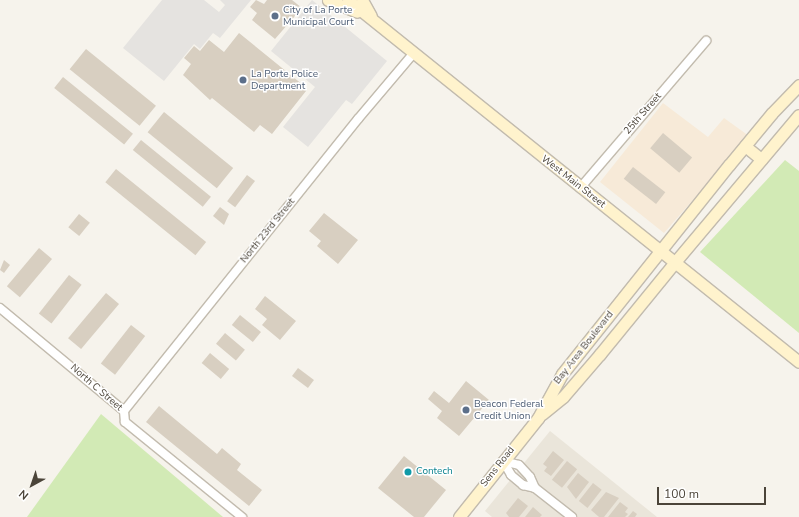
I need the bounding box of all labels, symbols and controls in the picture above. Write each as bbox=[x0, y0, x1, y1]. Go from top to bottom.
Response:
place label: City of La Porte Municipal Court bbox=[283, 4, 354, 28]
marker: City of La Porte Municipal Court bbox=[270, 11, 280, 21]
place label: La Porte Police Department bbox=[251, 68, 318, 92]
marker: La Porte Police Department bbox=[238, 75, 248, 85]
street label: 25th Street bbox=[622, 91, 664, 137]
street label: West Main Street bbox=[538, 153, 608, 211]
street label: North 23rd Street bbox=[238, 196, 298, 266]
street label: Bay Area Boulevard bbox=[552, 309, 616, 387]
street label: North C Street bbox=[67, 362, 125, 414]
place label: Beacon Federal Credit Union bbox=[474, 398, 543, 422]
marker: Beacon Federal Credit Union bbox=[461, 405, 471, 415]
street label: Sens Road bbox=[479, 444, 517, 490]
north arrow bbox=[12, 465, 52, 505]
place label: Contech bbox=[416, 466, 453, 478]
marker: Contech bbox=[403, 467, 413, 477]
scale bar bbox=[659, 479, 768, 505]
text: N bbox=[16, 486, 32, 503]
text: 100 m bbox=[664, 486, 699, 502]

